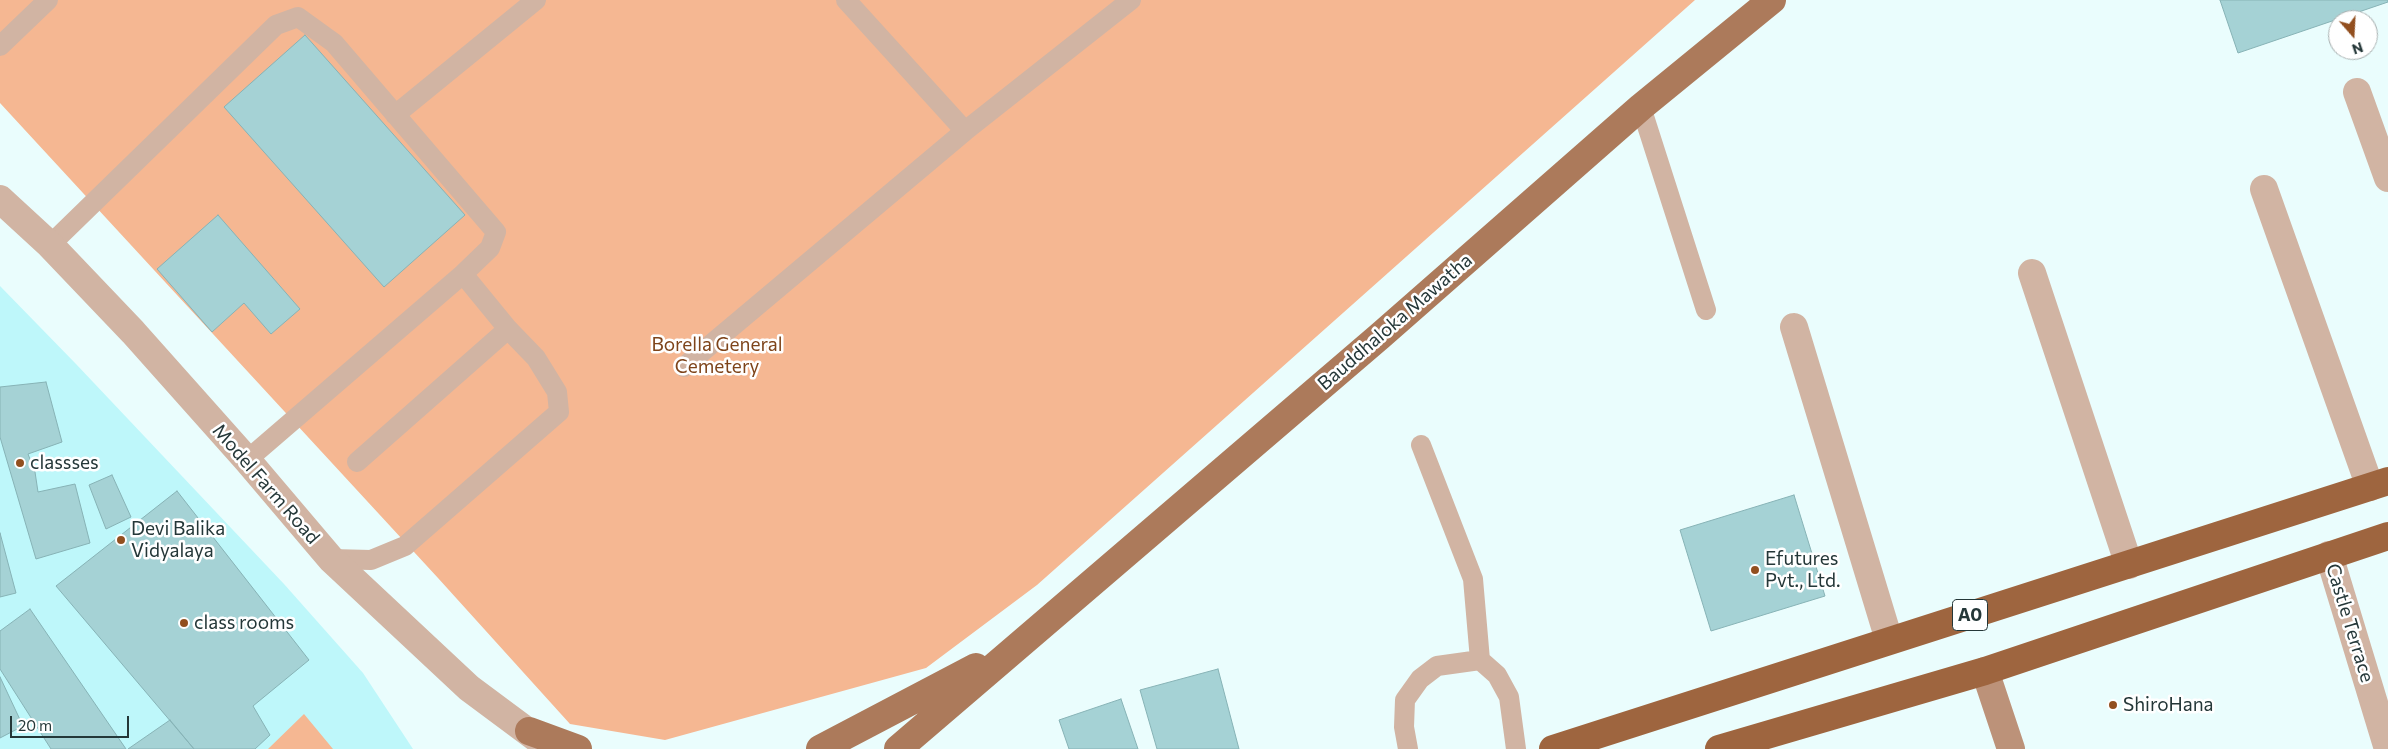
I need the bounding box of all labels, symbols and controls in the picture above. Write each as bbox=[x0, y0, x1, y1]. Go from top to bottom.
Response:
north arrow bbox=[2328, 10, 2378, 60]
text: N bbox=[2350, 39, 2365, 58]
street label: Bauddhaloka Mawatha bbox=[1313, 249, 1477, 395]
park label: Borella General Cemetery bbox=[651, 334, 783, 378]
street label: Model Farm Road bbox=[208, 419, 324, 549]
place label: classses bbox=[30, 452, 99, 474]
marker: classses bbox=[14, 457, 26, 469]
place label: Devi Balika Vidyalaya bbox=[131, 518, 225, 562]
marker: Devi Balika Vidyalaya bbox=[115, 534, 127, 546]
place label: Efutures Pvt., Ltd. bbox=[1765, 548, 1840, 592]
street label: Castle Terrace bbox=[2321, 561, 2379, 685]
marker: Efutures Pvt., Ltd. bbox=[1749, 564, 1761, 576]
road number: A0 bbox=[1952, 600, 1988, 630]
place label: class rooms bbox=[194, 612, 294, 634]
marker: class rooms bbox=[178, 617, 190, 629]
place label: ShiroHana bbox=[2123, 694, 2214, 716]
marker: ShiroHana bbox=[2107, 699, 2119, 711]
scale bar bbox=[12, 706, 131, 738]
text: 20 m bbox=[18, 716, 52, 734]

